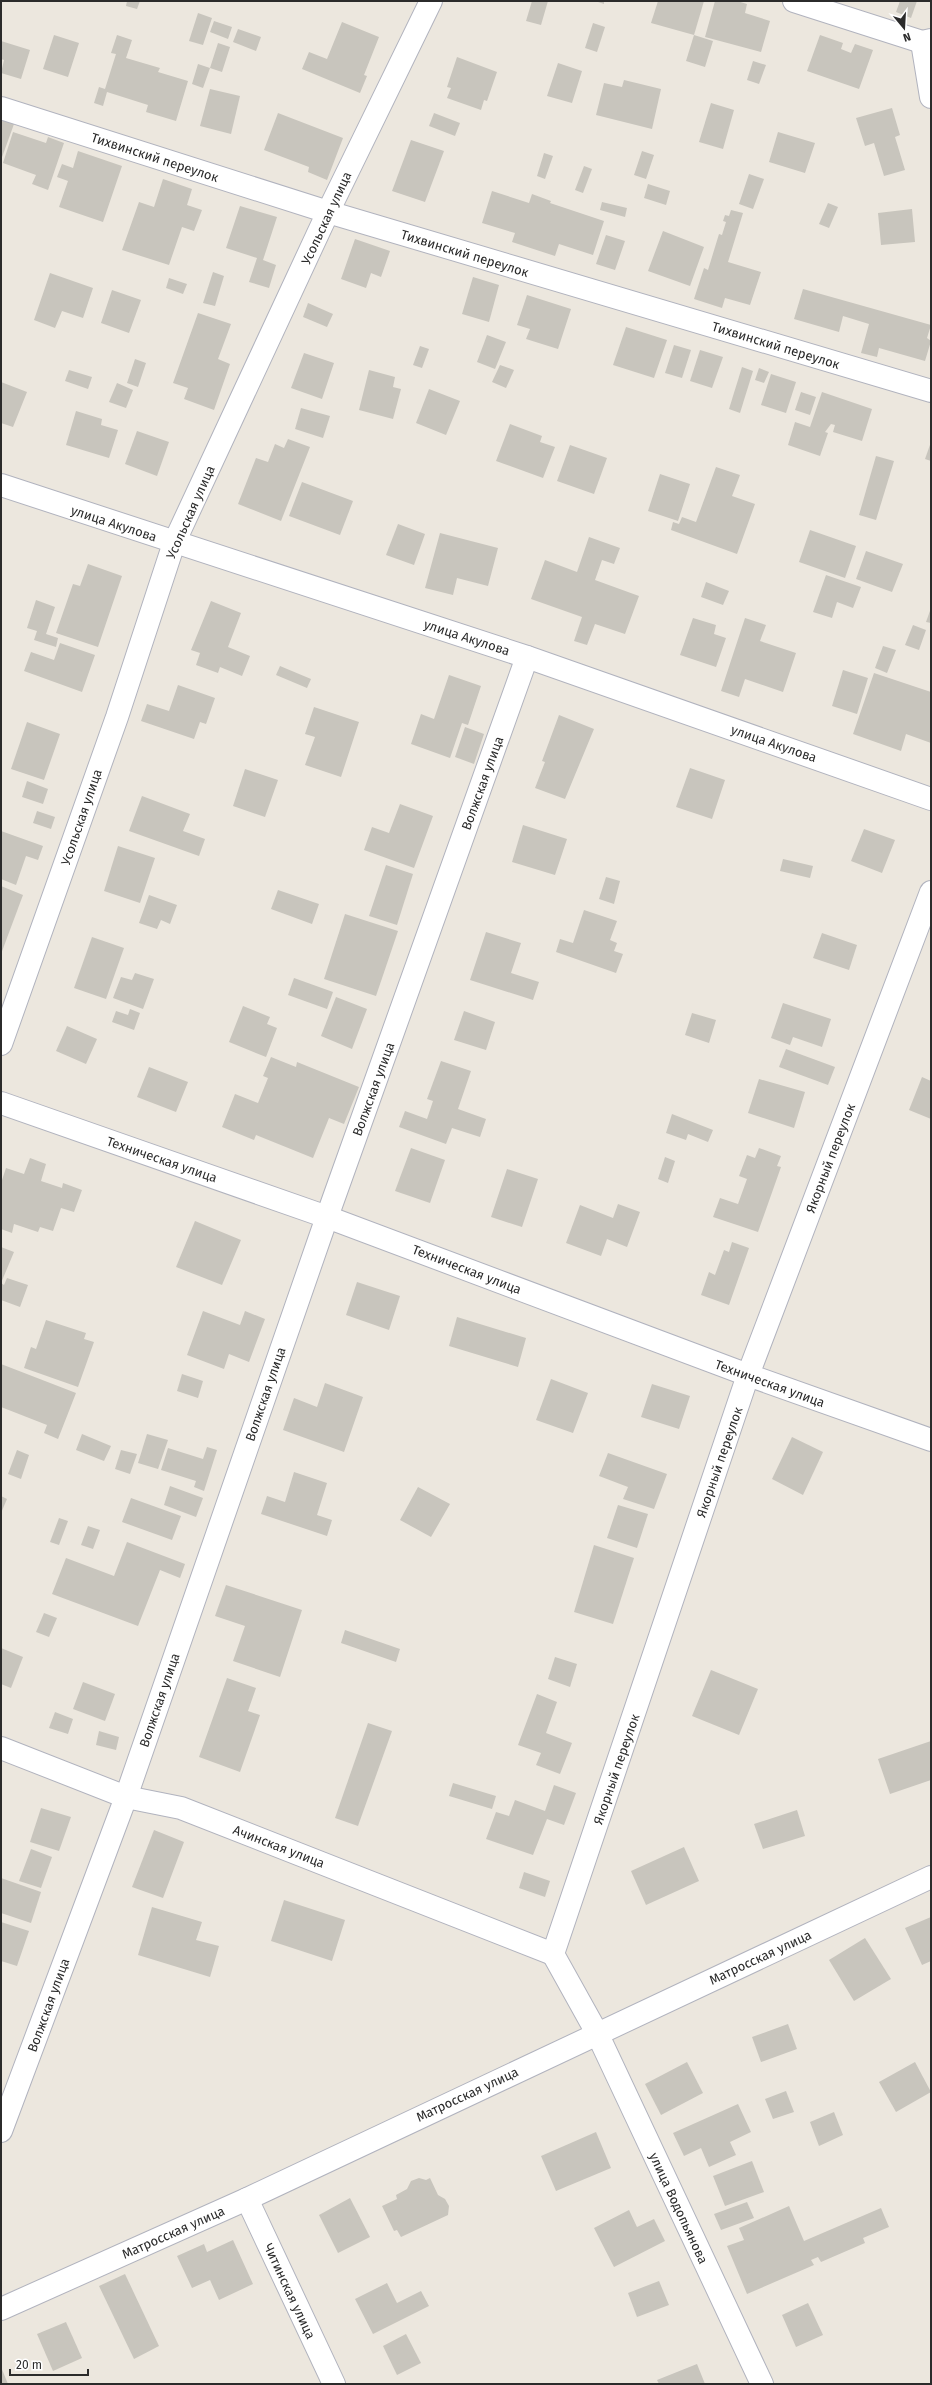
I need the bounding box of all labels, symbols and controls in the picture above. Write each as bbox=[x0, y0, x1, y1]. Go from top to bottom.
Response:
north arrow bbox=[884, 8, 924, 48]
text: N bbox=[901, 30, 912, 44]
street label: Тихвинский переулок bbox=[89, 130, 221, 185]
street label: Усольская улица bbox=[298, 169, 355, 267]
street label: Тихвинский переулок bbox=[399, 227, 531, 280]
street label: Тихвинский переулок bbox=[710, 319, 842, 372]
street label: Усольская улица bbox=[163, 463, 218, 561]
street label: улица Акулова bbox=[69, 503, 159, 544]
street label: улица Акулова bbox=[422, 617, 512, 658]
street label: улица Акулова bbox=[729, 722, 819, 765]
street label: Волжская улица bbox=[459, 734, 506, 832]
street label: Усольская улица bbox=[58, 767, 105, 867]
street label: Волжская улица bbox=[350, 1040, 397, 1138]
street label: Якорный переулок bbox=[803, 1101, 858, 1215]
street label: Техническая улица bbox=[105, 1134, 219, 1185]
street label: Техническая улица bbox=[410, 1242, 524, 1297]
street label: Волжская улица bbox=[242, 1345, 289, 1443]
street label: Техническая улица bbox=[713, 1357, 827, 1410]
street label: Якорный переулок bbox=[694, 1405, 746, 1519]
street label: Волжская улица bbox=[136, 1651, 183, 1749]
street label: Якорный переулок bbox=[591, 1712, 643, 1826]
street label: Ачинская улица bbox=[231, 1822, 327, 1871]
street label: Матросская улица bbox=[707, 1927, 814, 1988]
street label: Волжская улица bbox=[25, 1956, 72, 2054]
street label: Матросская улица bbox=[414, 2064, 521, 2125]
street label: улица Водопьянова bbox=[646, 2150, 711, 2266]
street label: Матросская улица bbox=[120, 2203, 227, 2262]
street label: Читинская улица bbox=[261, 2241, 318, 2341]
scale bar bbox=[10, 2351, 88, 2377]
text: 20 m bbox=[16, 2358, 42, 2372]

